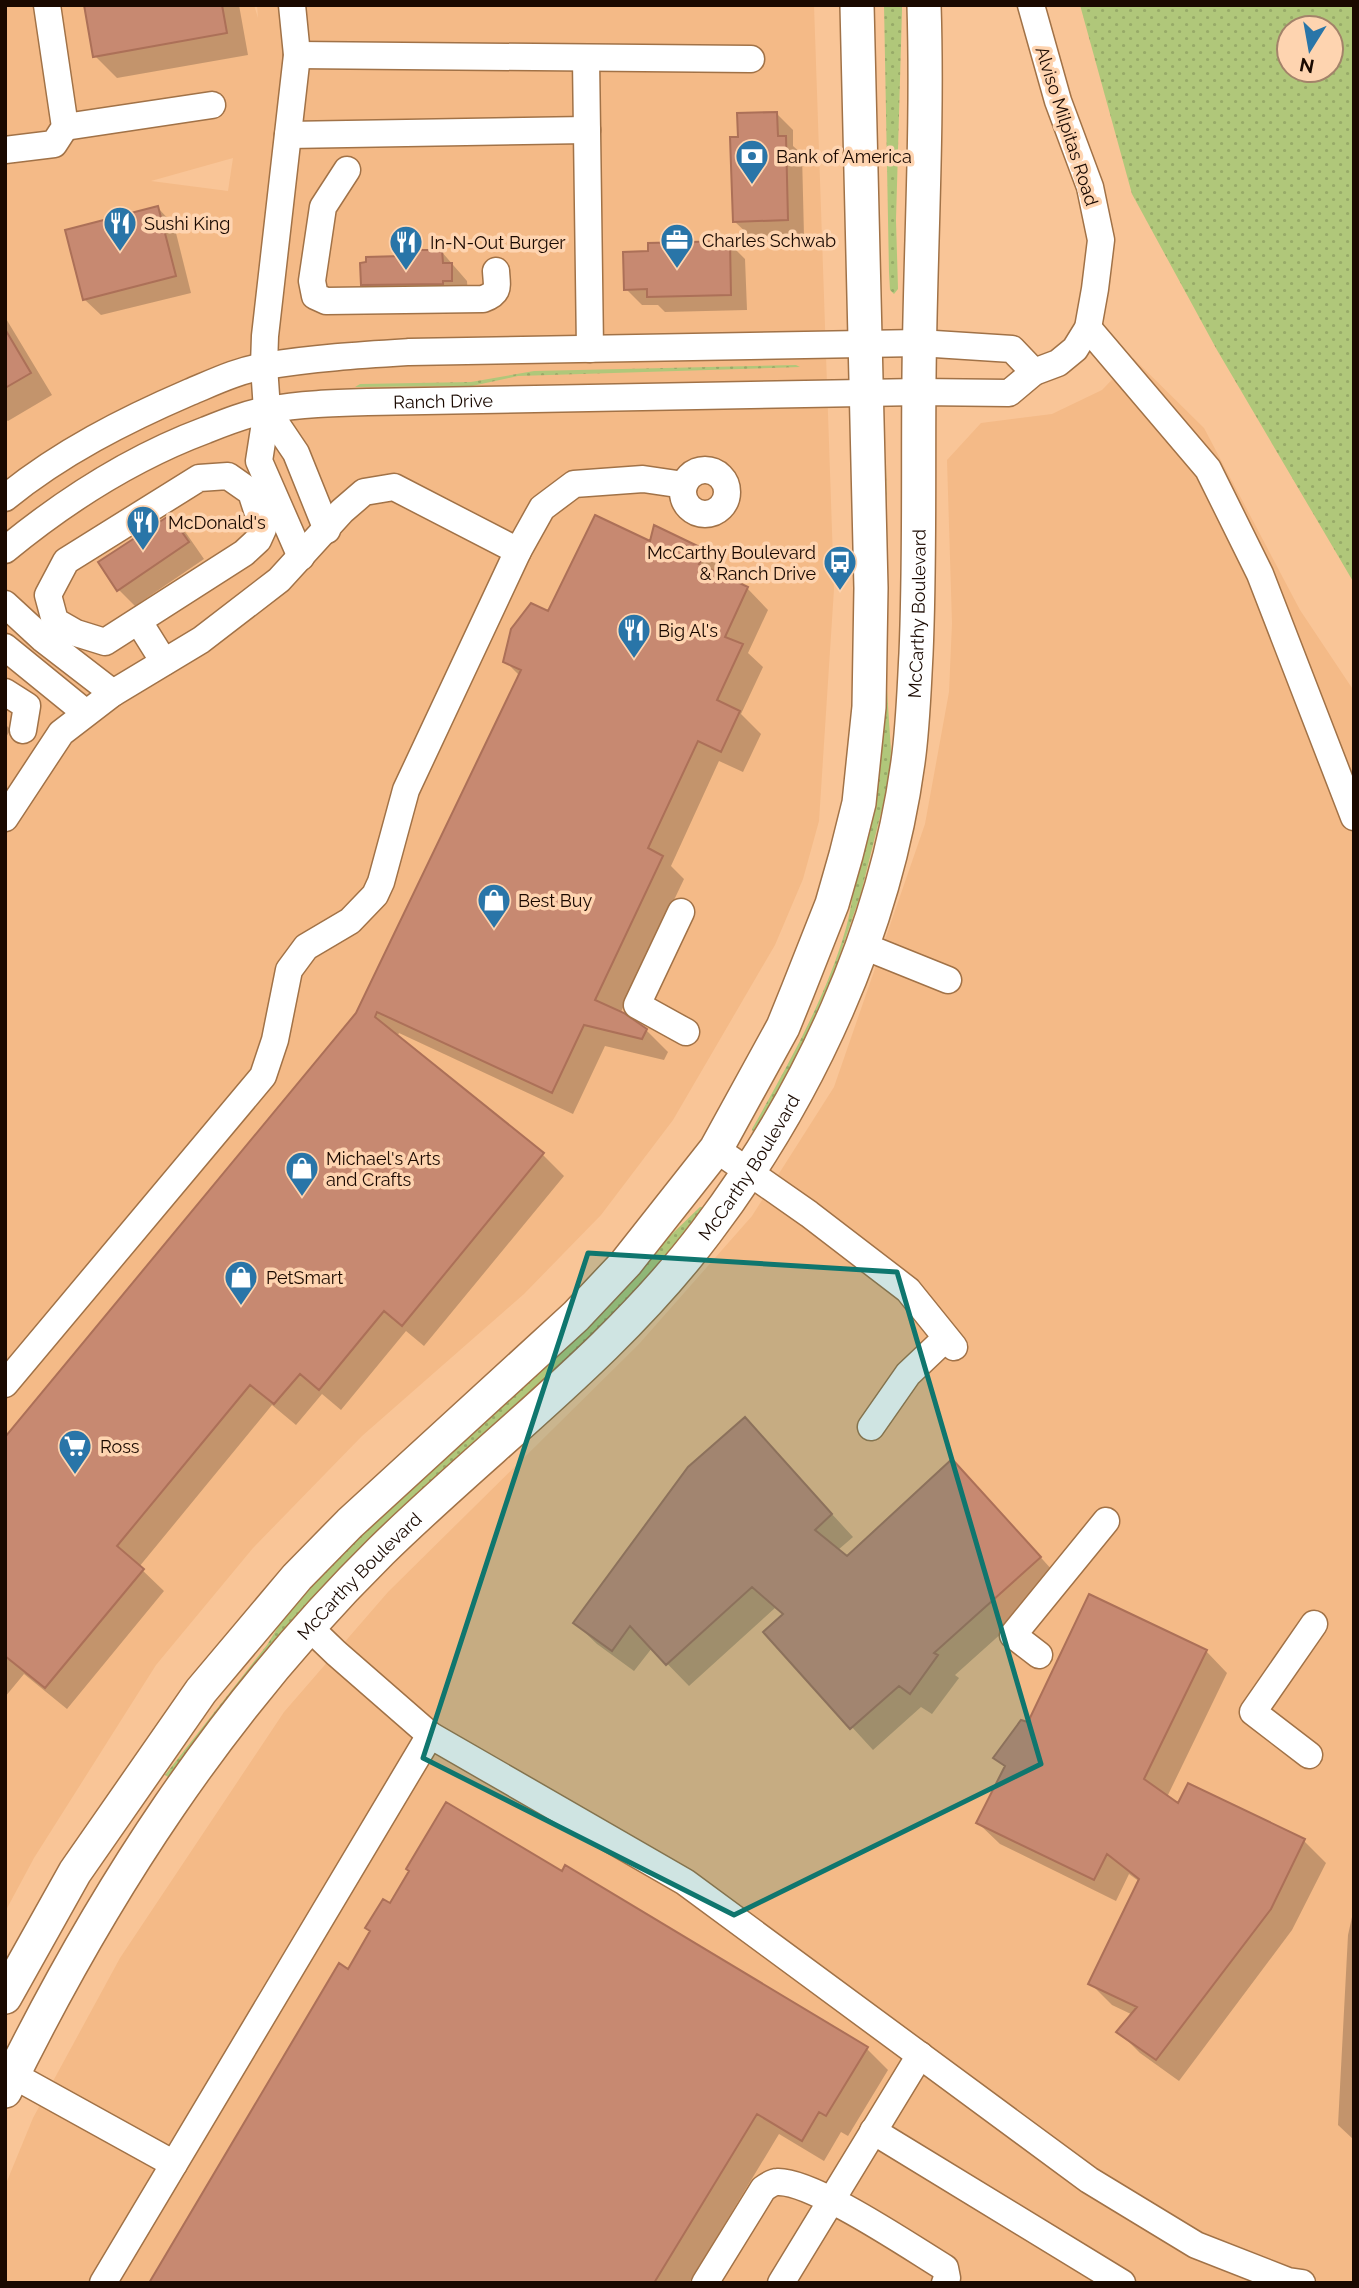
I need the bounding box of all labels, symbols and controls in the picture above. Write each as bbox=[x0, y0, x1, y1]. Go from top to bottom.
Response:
north arrow bbox=[1275, 14, 1345, 84]
street label: Alviso Milpitas Road bbox=[1031, 44, 1103, 208]
text: N bbox=[1298, 54, 1316, 78]
bank icon: Bank of America bbox=[733, 137, 771, 186]
place label: Bank of America bbox=[776, 146, 912, 167]
restaurant icon: Sushi King bbox=[101, 204, 139, 253]
place label: Sushi King bbox=[144, 213, 230, 234]
office icon: Charles Schwab bbox=[658, 221, 696, 270]
restaurant icon: In-N-Out Burger bbox=[387, 223, 425, 272]
place label: Charles Schwab bbox=[702, 230, 836, 251]
place label: In-N-Out Burger bbox=[430, 232, 566, 253]
street label: Ranch Drive bbox=[393, 389, 494, 412]
restaurant icon: McDonald's bbox=[124, 503, 162, 552]
place label: McDonald's bbox=[168, 512, 266, 533]
street label: McCarthy Boulevard bbox=[903, 529, 929, 699]
place label: McCarthy Boulevard & Ranch Drive bbox=[647, 542, 816, 584]
bus stop icon: McCarthy Boulevard & Ranch Drive bbox=[821, 543, 859, 592]
restaurant icon: Big Al's bbox=[615, 611, 653, 660]
place label: Big Al's bbox=[658, 620, 718, 641]
shop icon: Best Buy bbox=[475, 881, 513, 930]
place label: Best Buy bbox=[518, 890, 593, 911]
street label: McCarthy Boulevard bbox=[693, 1091, 804, 1244]
place label: Michael's Arts and Crafts bbox=[326, 1148, 441, 1190]
shop icon: Michael's Arts and Crafts bbox=[283, 1149, 321, 1198]
shop icon: PetSmart bbox=[222, 1258, 260, 1307]
place label: PetSmart bbox=[266, 1267, 343, 1288]
supermarket icon: Ross bbox=[56, 1427, 94, 1476]
place label: Ross bbox=[100, 1436, 140, 1457]
street label: McCarthy Boulevard bbox=[292, 1508, 425, 1644]

